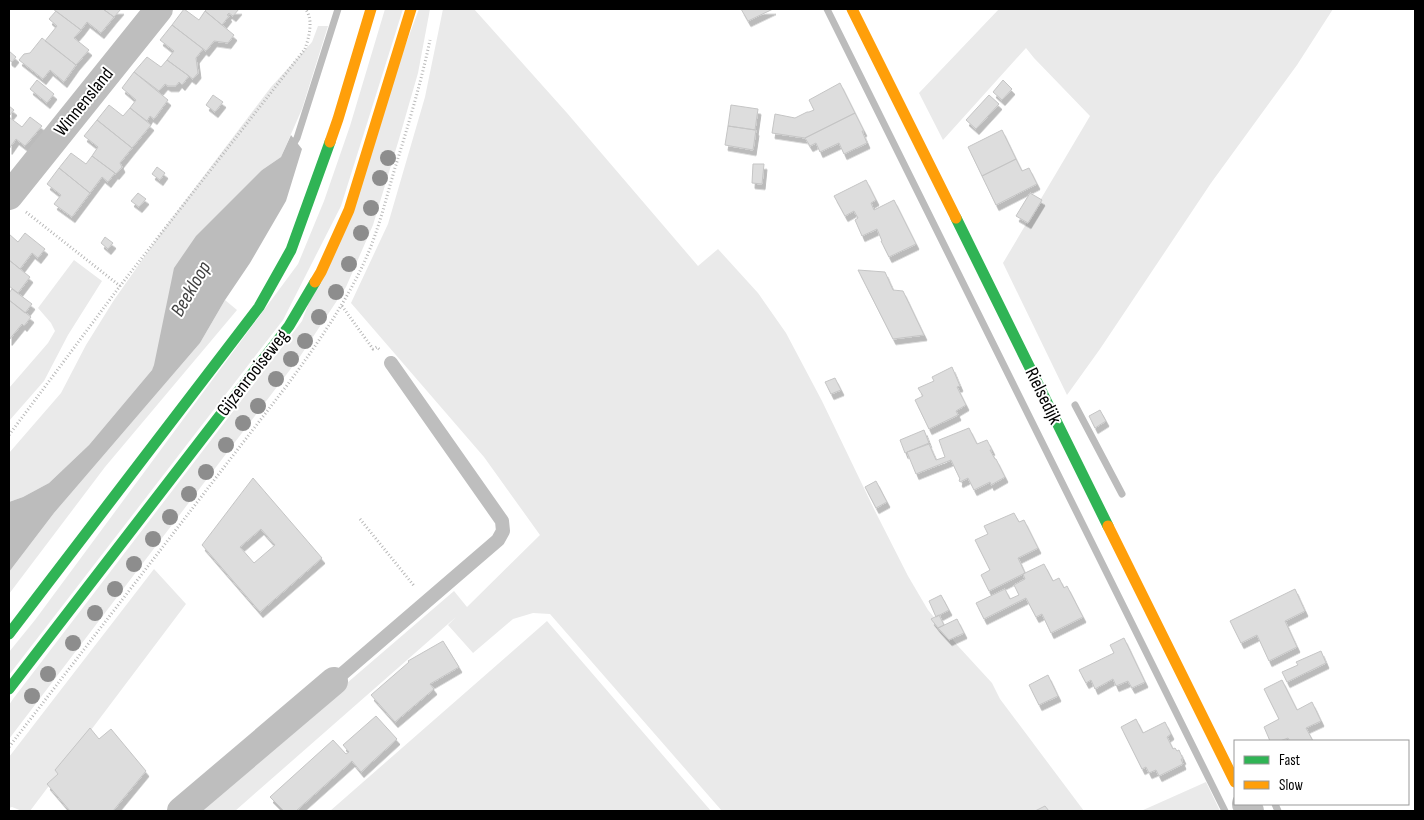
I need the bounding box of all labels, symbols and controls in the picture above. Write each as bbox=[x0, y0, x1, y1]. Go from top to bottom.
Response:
street label: Winnensland bbox=[49, 63, 119, 141]
water label: Beekloop bbox=[166, 257, 216, 321]
street label: Gijzenrooiseweg bbox=[212, 325, 294, 421]
street label: Rielsedijk bbox=[1019, 364, 1067, 429]
legend bbox=[1234, 740, 1409, 805]
text: Fast bbox=[1279, 751, 1301, 770]
text: Slow bbox=[1279, 776, 1303, 795]

